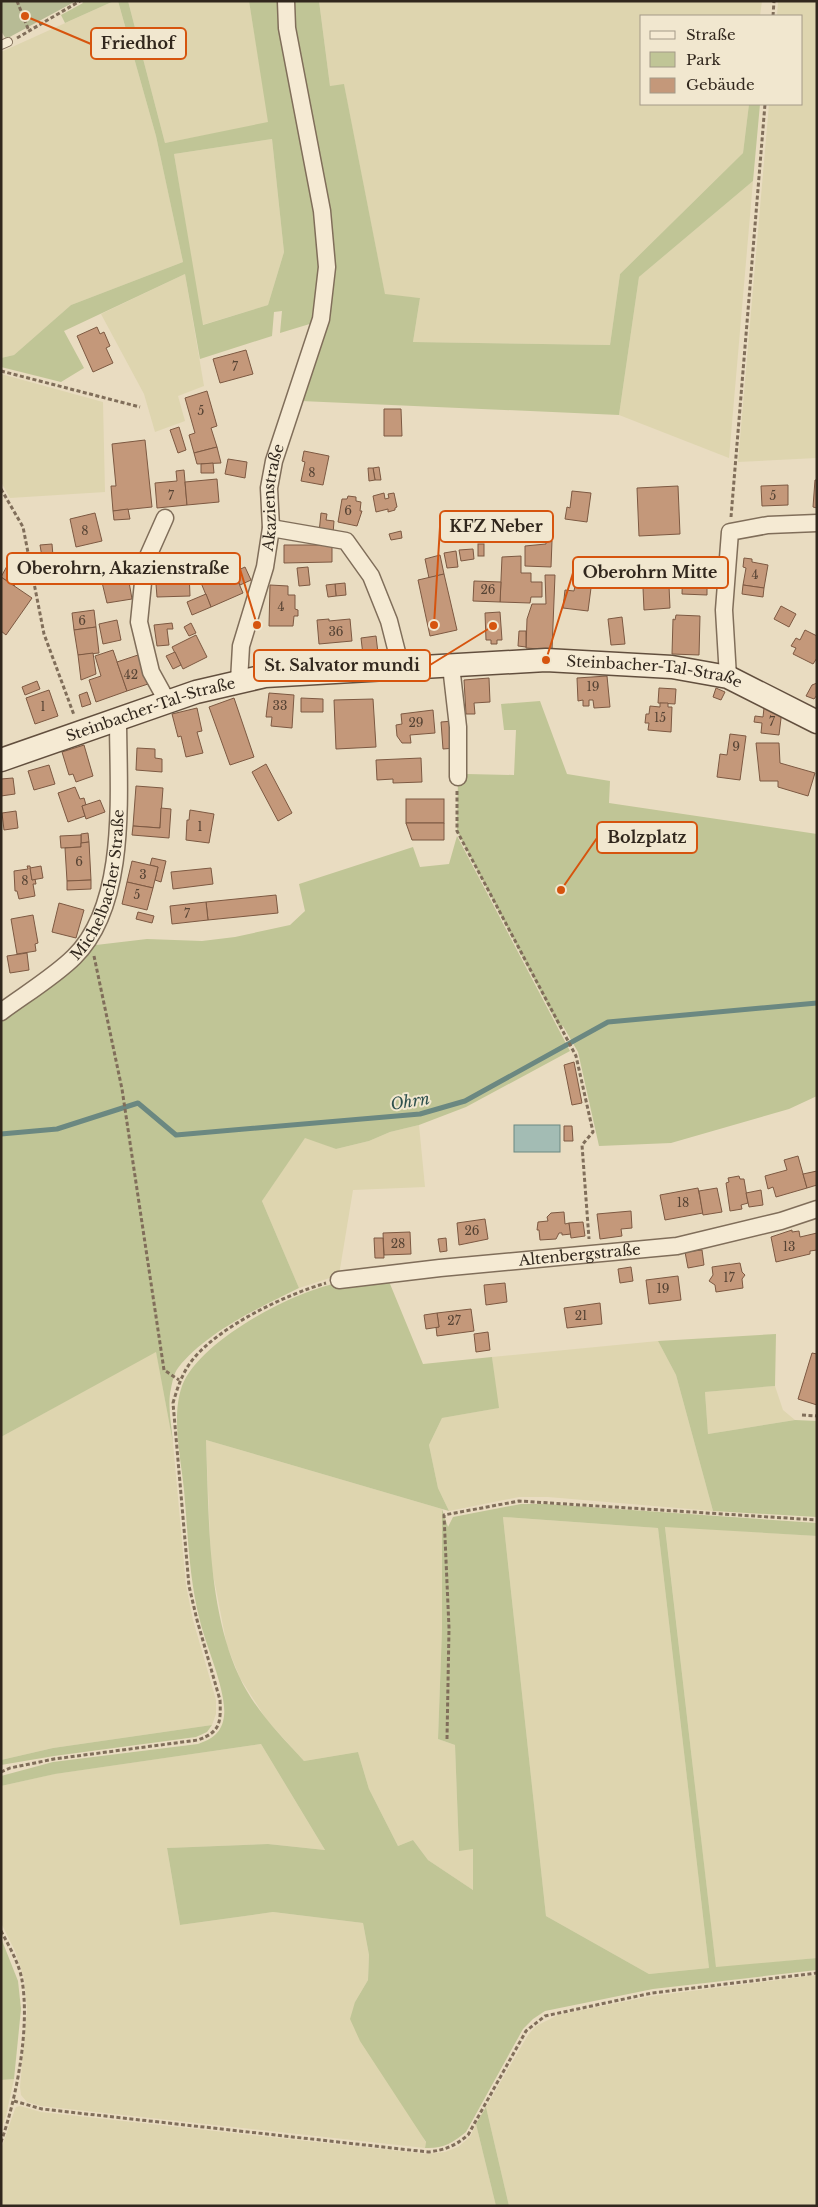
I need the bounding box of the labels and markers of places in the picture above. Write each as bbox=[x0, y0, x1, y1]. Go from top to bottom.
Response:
callout: Friedhof bbox=[91, 28, 186, 59]
callout: KFZ Neber bbox=[440, 511, 553, 542]
callout: Oberohrn, Akazienstraße bbox=[7, 553, 240, 584]
callout: Oberohrn Mitte bbox=[573, 557, 728, 588]
callout: St. Salvator mundi bbox=[254, 650, 430, 681]
callout: Bolzplatz bbox=[597, 822, 697, 853]

